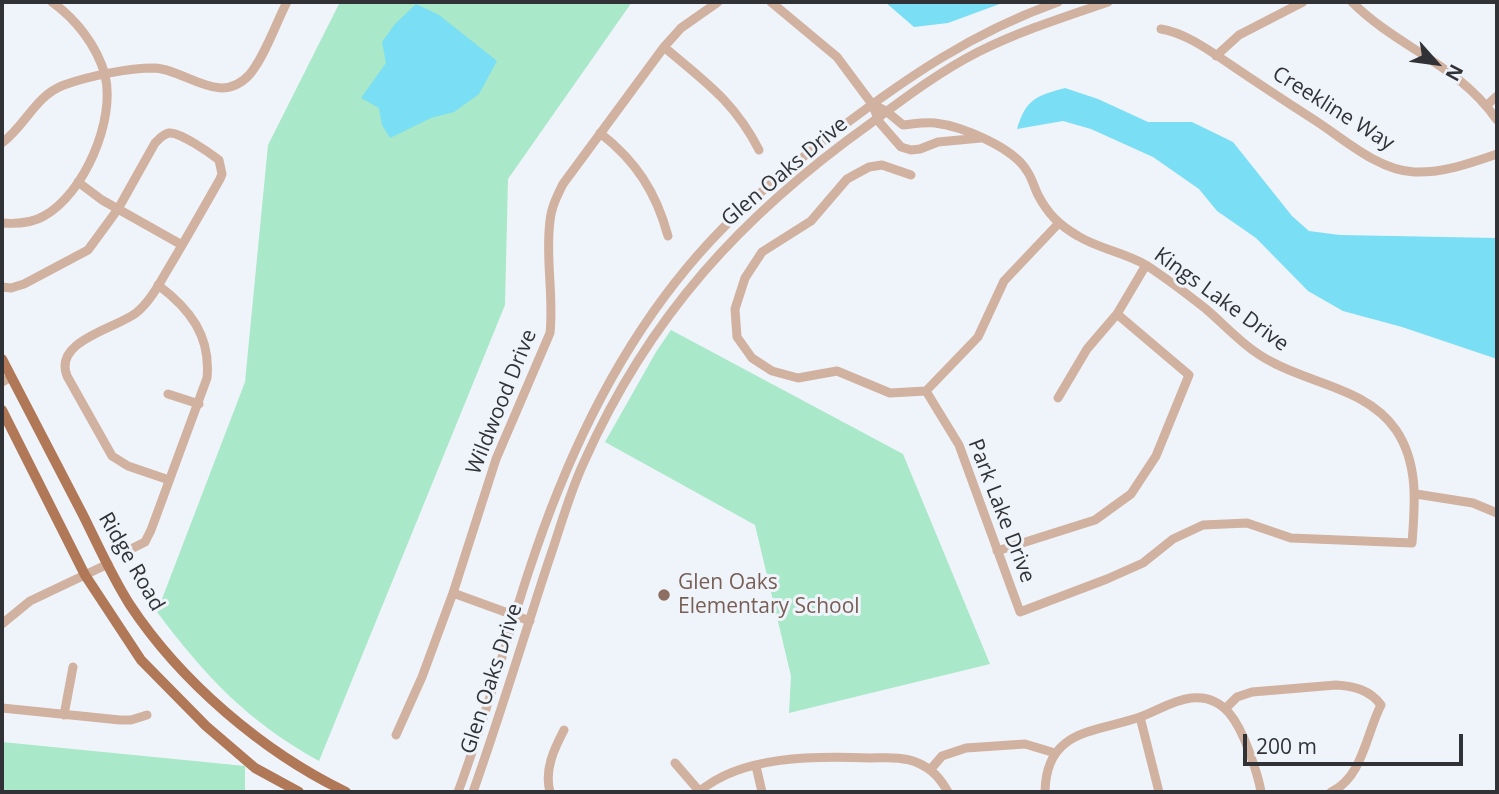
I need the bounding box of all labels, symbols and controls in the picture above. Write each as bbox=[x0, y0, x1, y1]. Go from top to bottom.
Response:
north arrow bbox=[1401, 28, 1471, 98]
text: N bbox=[1439, 60, 1470, 86]
street label: Creekline Way bbox=[1267, 62, 1399, 156]
street label: Glen Oaks Drive bbox=[717, 112, 853, 232]
street label: Kings Lake Drive bbox=[1149, 243, 1293, 357]
street label: Wildwood Drive bbox=[461, 326, 543, 478]
street label: Park Lake Drive bbox=[962, 436, 1040, 586]
street label: Ridge Road bbox=[93, 508, 169, 616]
place label: Glen Oaks Elementary School bbox=[678, 570, 860, 620]
marker: Glen Oaks Elementary School bbox=[656, 587, 672, 603]
street label: Glen Oaks Drive bbox=[456, 601, 528, 757]
scale bar bbox=[1247, 720, 1468, 764]
text: 200 m bbox=[1256, 732, 1317, 760]

